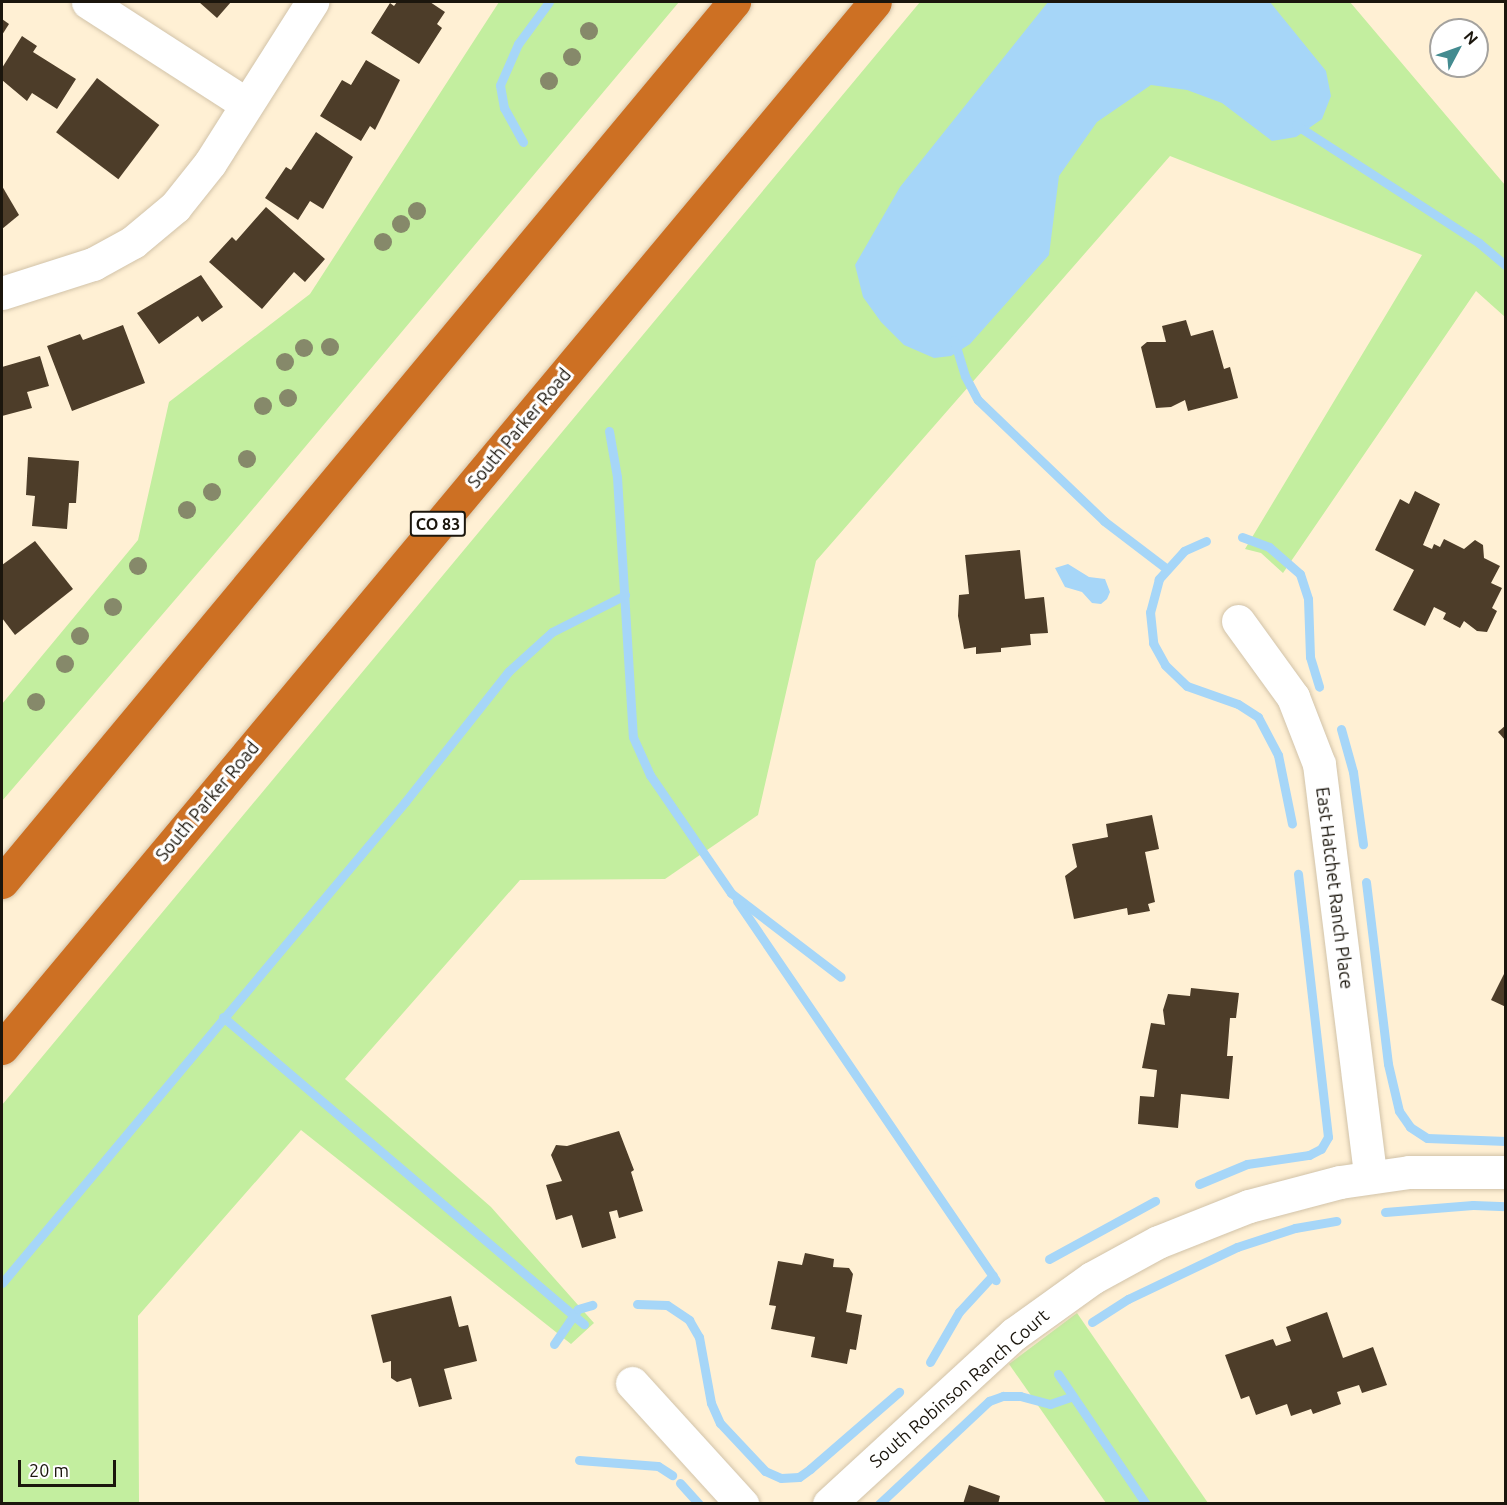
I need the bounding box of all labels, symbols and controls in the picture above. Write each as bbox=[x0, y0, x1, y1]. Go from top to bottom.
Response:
north arrow bbox=[1429, 18, 1489, 78]
text: N bbox=[1460, 27, 1482, 48]
street label: South Parker Road bbox=[463, 364, 575, 492]
road number: CO 83 bbox=[410, 511, 466, 537]
street label: South Parker Road bbox=[151, 737, 263, 865]
street label: East Hatchet Ranch Place bbox=[1312, 786, 1358, 990]
street label: South Robinson Ranch Court bbox=[865, 1304, 1053, 1472]
scale bar bbox=[21, 1448, 118, 1486]
text: 20 m bbox=[29, 1460, 69, 1480]

